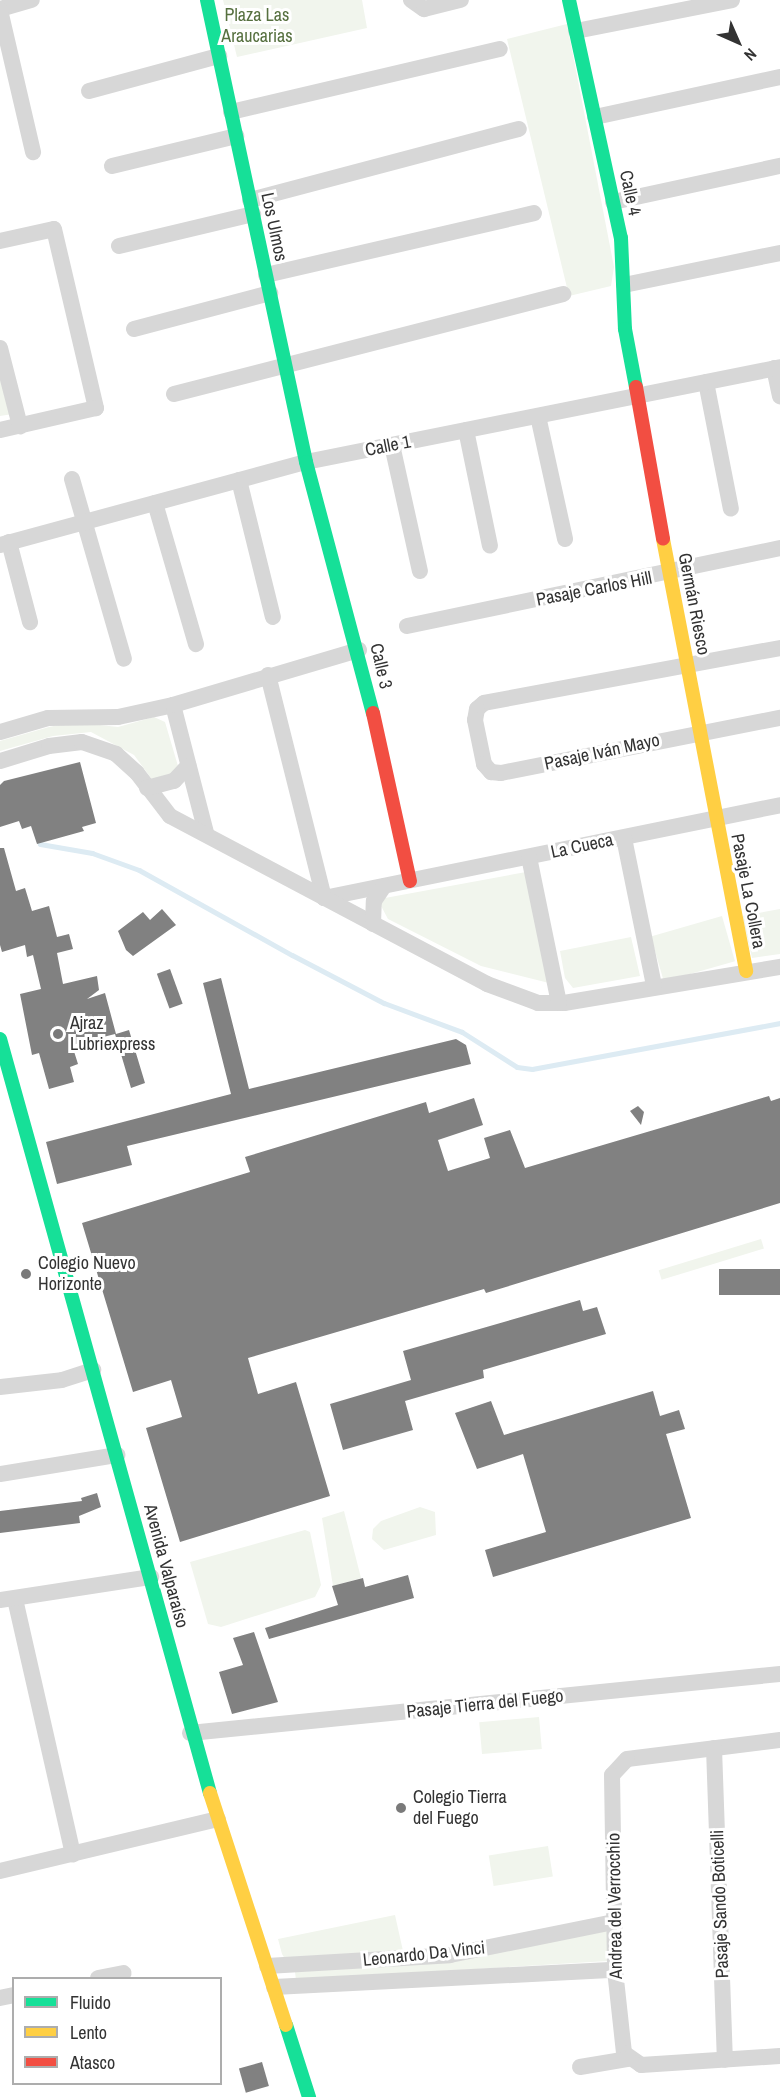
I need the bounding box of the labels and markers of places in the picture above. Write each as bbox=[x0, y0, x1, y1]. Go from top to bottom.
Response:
place label: Ajraz Lubriexpress bbox=[70, 1013, 155, 1056]
marker: Ajraz Lubriexpress bbox=[51, 1027, 65, 1041]
place label: Colegio Nuevo Horizonte bbox=[38, 1253, 136, 1296]
marker: Colegio Nuevo Horizonte bbox=[19, 1267, 33, 1281]
place label: Colegio Tierra del Fuego bbox=[413, 1787, 507, 1830]
marker: Colegio Tierra del Fuego bbox=[394, 1801, 408, 1815]

